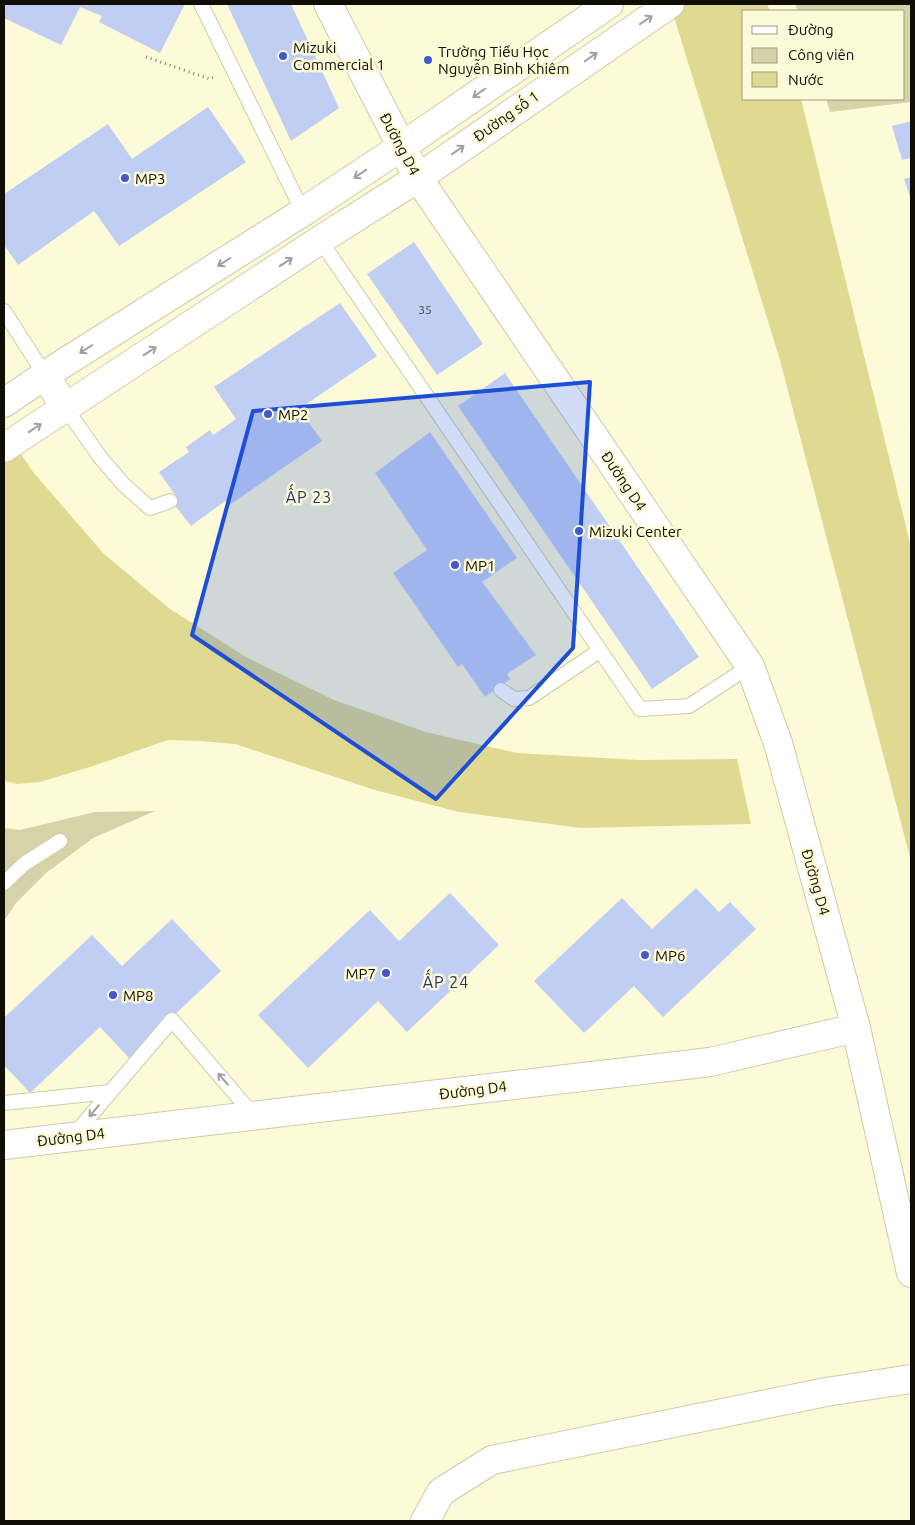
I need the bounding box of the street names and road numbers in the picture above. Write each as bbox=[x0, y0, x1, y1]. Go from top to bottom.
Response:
street label: Đường số 1 bbox=[469, 86, 542, 145]
street label: Đường D4 bbox=[376, 110, 424, 178]
street label: Đường D4 bbox=[598, 448, 650, 514]
street label: Đường D4 bbox=[798, 847, 834, 917]
street label: Đường D4 bbox=[438, 1077, 508, 1103]
street label: Đường D4 bbox=[36, 1124, 106, 1150]

